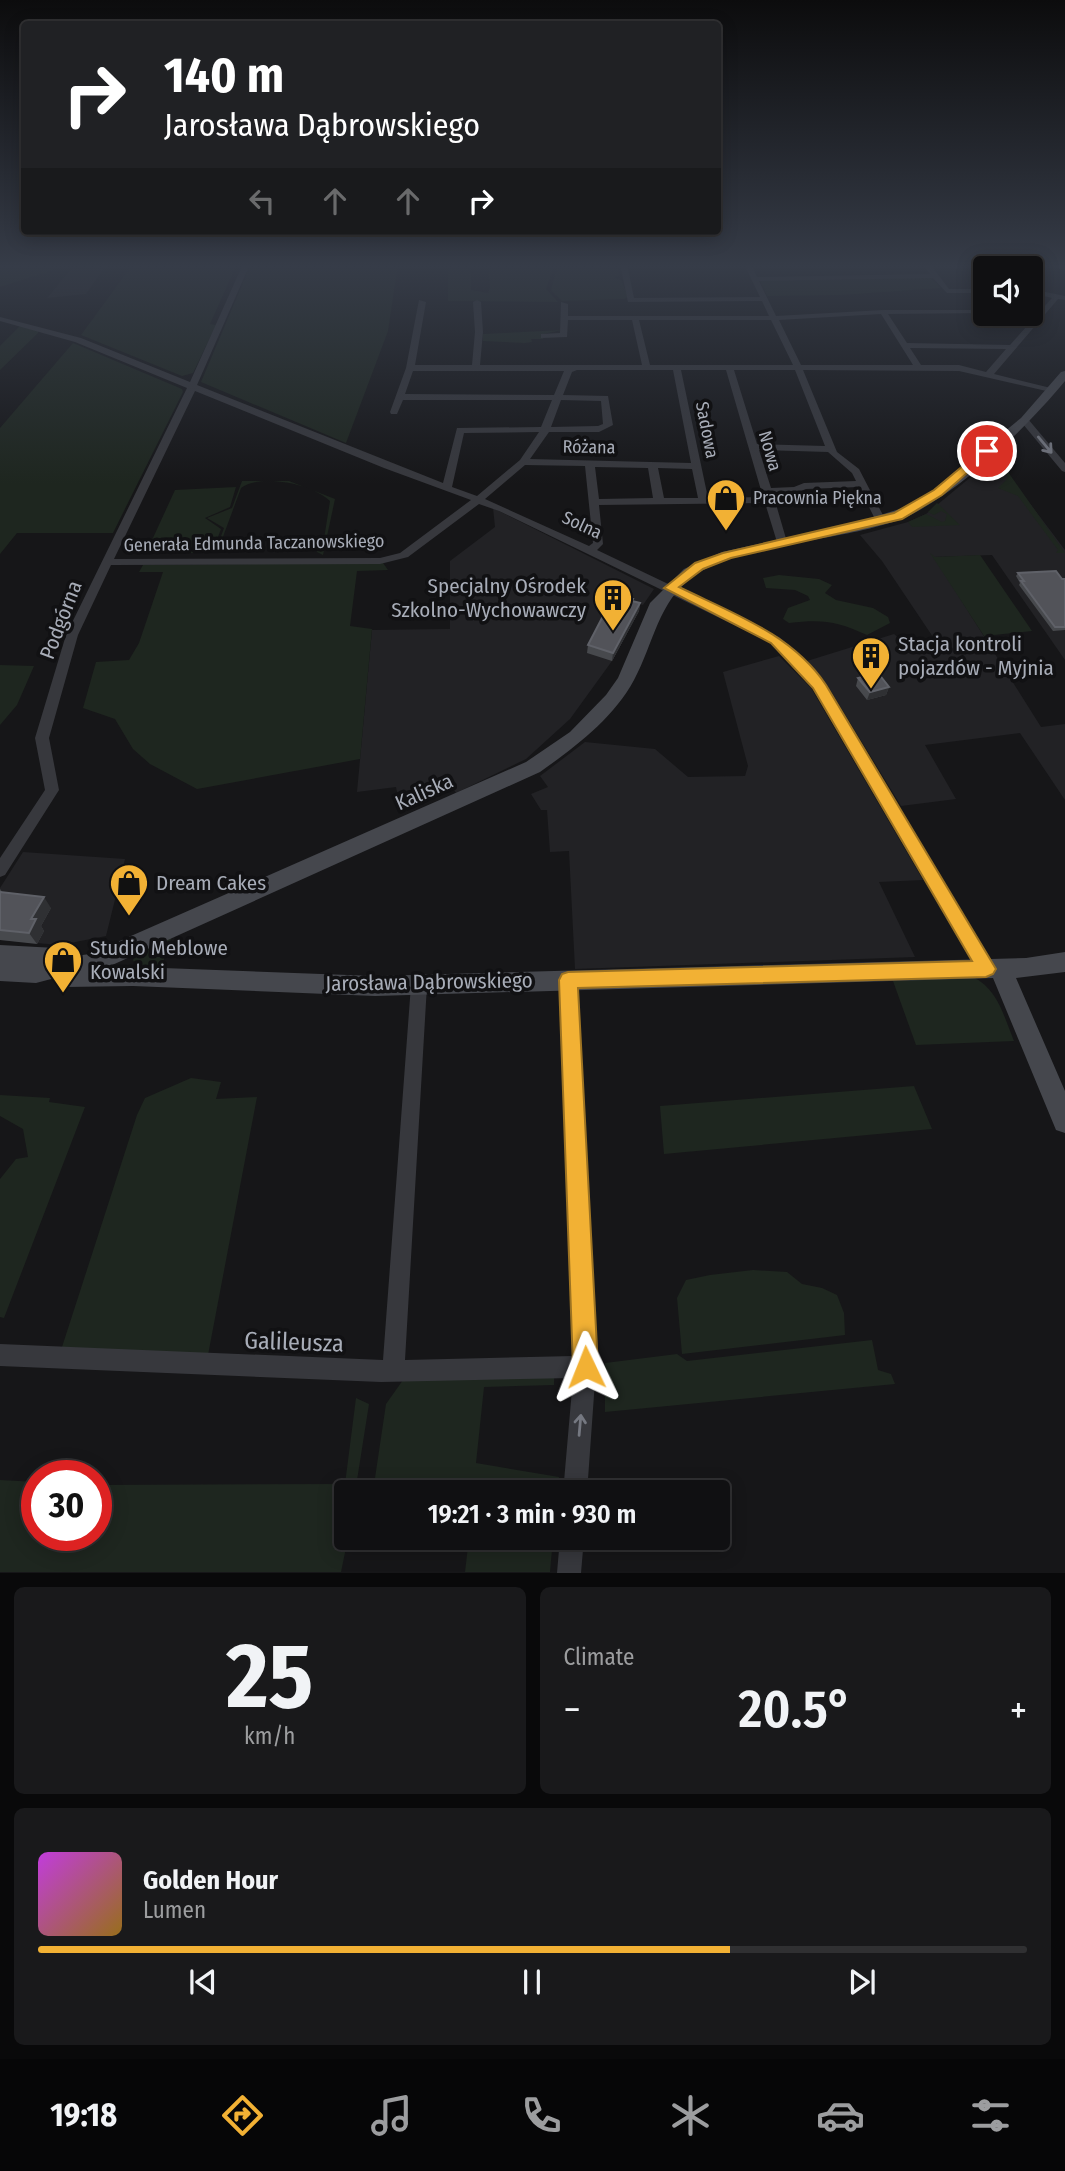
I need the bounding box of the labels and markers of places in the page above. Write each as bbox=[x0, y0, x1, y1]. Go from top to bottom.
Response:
pin bbox=[957, 421, 1017, 481]
shop icon: Pracownia Piękna bbox=[705, 477, 747, 532]
place label: Pracownia Piękna bbox=[753, 487, 882, 509]
place label: Specjalny Ośrodek Szkolno-Wychowawczy bbox=[391, 573, 587, 623]
building icon: Specjalny Ośrodek Szkolno-Wychowawczy bbox=[592, 577, 634, 632]
place label: Stacja kontroli pojazdów - Myjnia bbox=[898, 631, 1054, 681]
building icon: Stacja kontroli pojazdów - Myjnia bbox=[850, 635, 892, 690]
shop icon: Dream Cakes bbox=[108, 862, 150, 917]
place label: Dream Cakes bbox=[156, 870, 266, 896]
place label: Studio Meblowe Kowalski bbox=[90, 935, 228, 985]
shop icon: Studio Meblowe Kowalski bbox=[42, 939, 84, 994]

